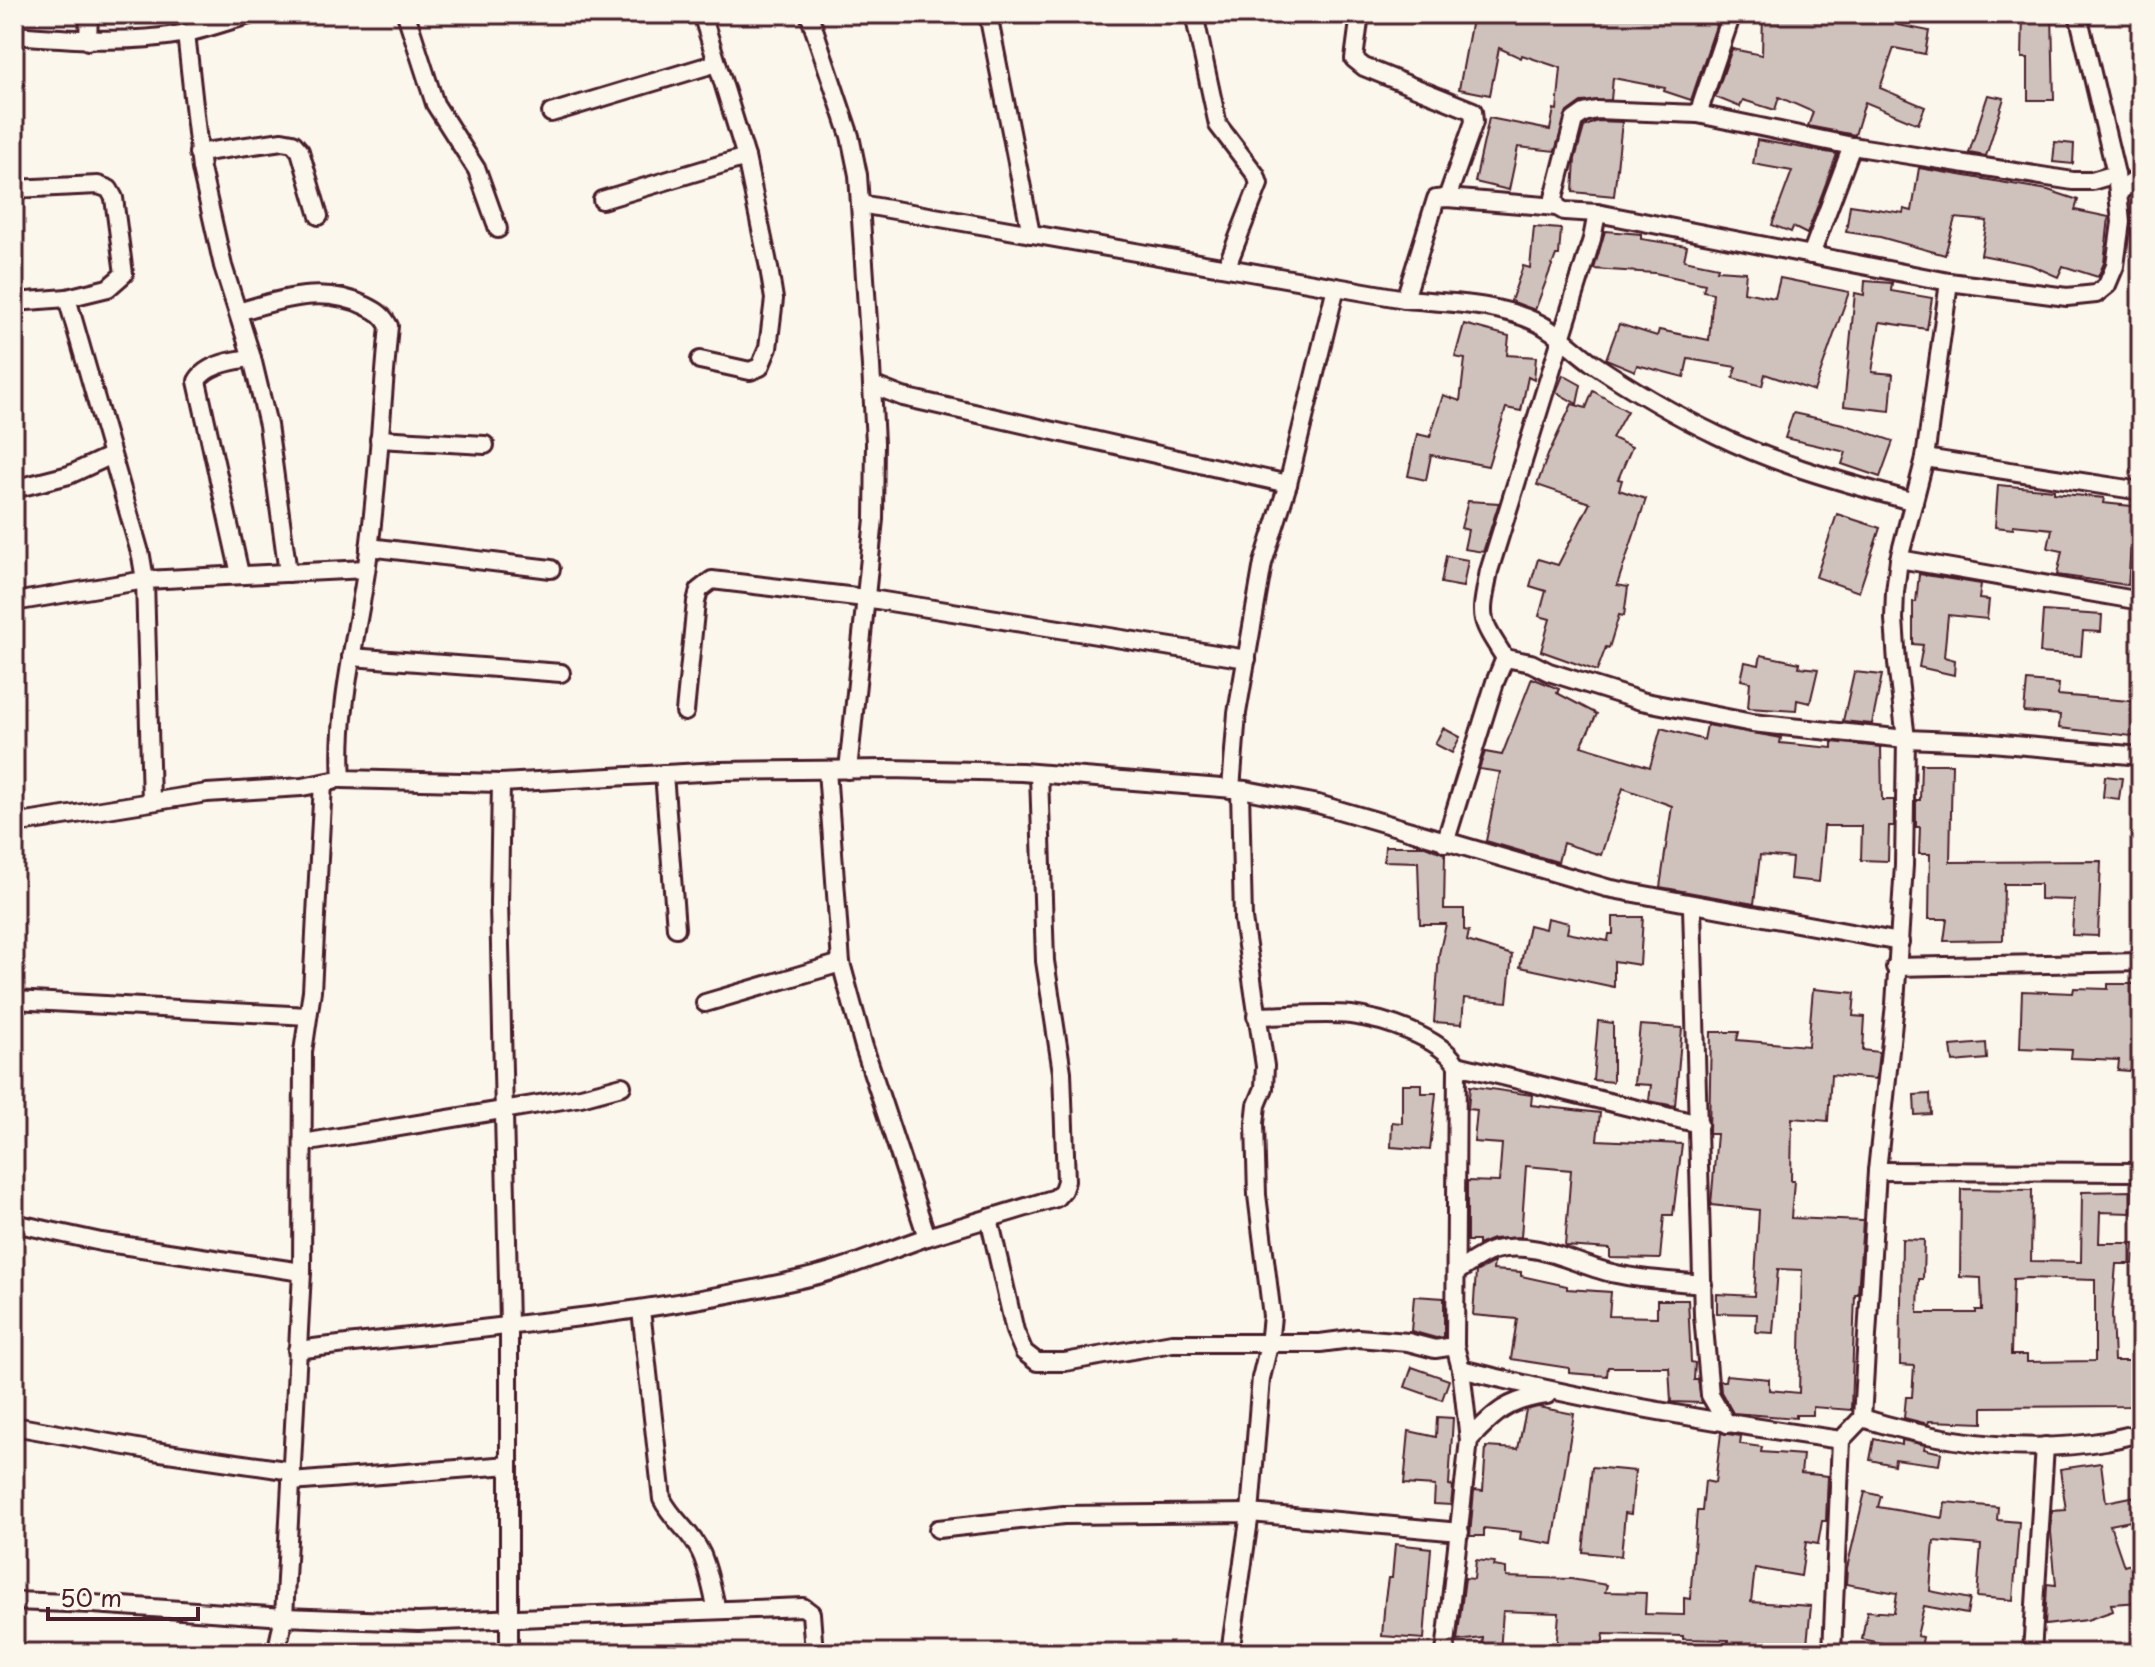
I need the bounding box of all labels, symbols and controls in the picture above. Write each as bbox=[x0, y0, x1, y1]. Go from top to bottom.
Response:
scale bar bbox=[48, 1571, 198, 1621]
text: 50 m bbox=[60, 1579, 122, 1615]

